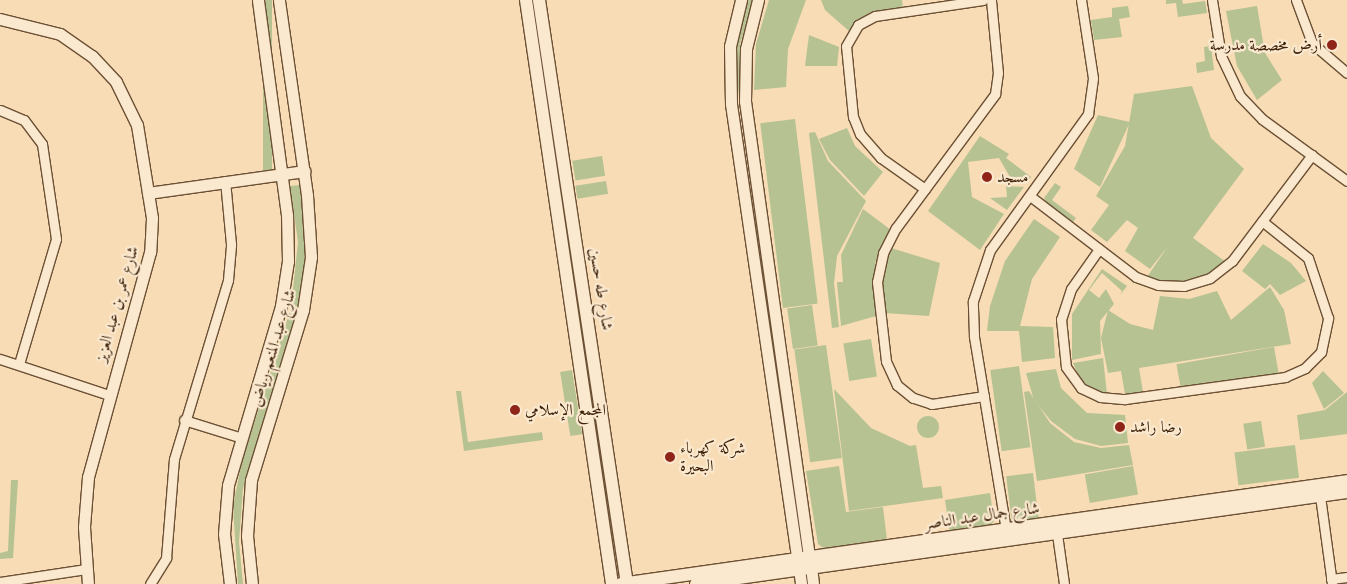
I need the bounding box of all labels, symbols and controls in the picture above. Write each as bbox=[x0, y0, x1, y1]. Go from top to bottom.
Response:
place label: أرض مخصصة مدرسة bbox=[1210, 35, 1322, 55]
marker: أرض مخصصة مدرسة bbox=[1326, 39, 1338, 51]
place label: مسجد bbox=[997, 167, 1028, 187]
marker: مسجد bbox=[981, 171, 993, 183]
street label: شارع عمر بن عبد العزيز bbox=[91, 244, 143, 364]
street label: شارع طه حسين bbox=[585, 246, 617, 332]
street label: شارع عبد المنعم رياض bbox=[246, 287, 300, 409]
place label: المجمع الإسلامي bbox=[525, 400, 606, 420]
marker: المجمع الإسلامي bbox=[509, 404, 521, 416]
place label: رضا راشد bbox=[1130, 417, 1182, 437]
marker: رضا راشد bbox=[1114, 421, 1126, 433]
place label: شركة كهرباء البحيرة bbox=[680, 438, 745, 476]
marker: شركة كهرباء البحيرة bbox=[664, 451, 676, 463]
street label: شارع جمال عبد الناصر bbox=[923, 498, 1041, 534]

